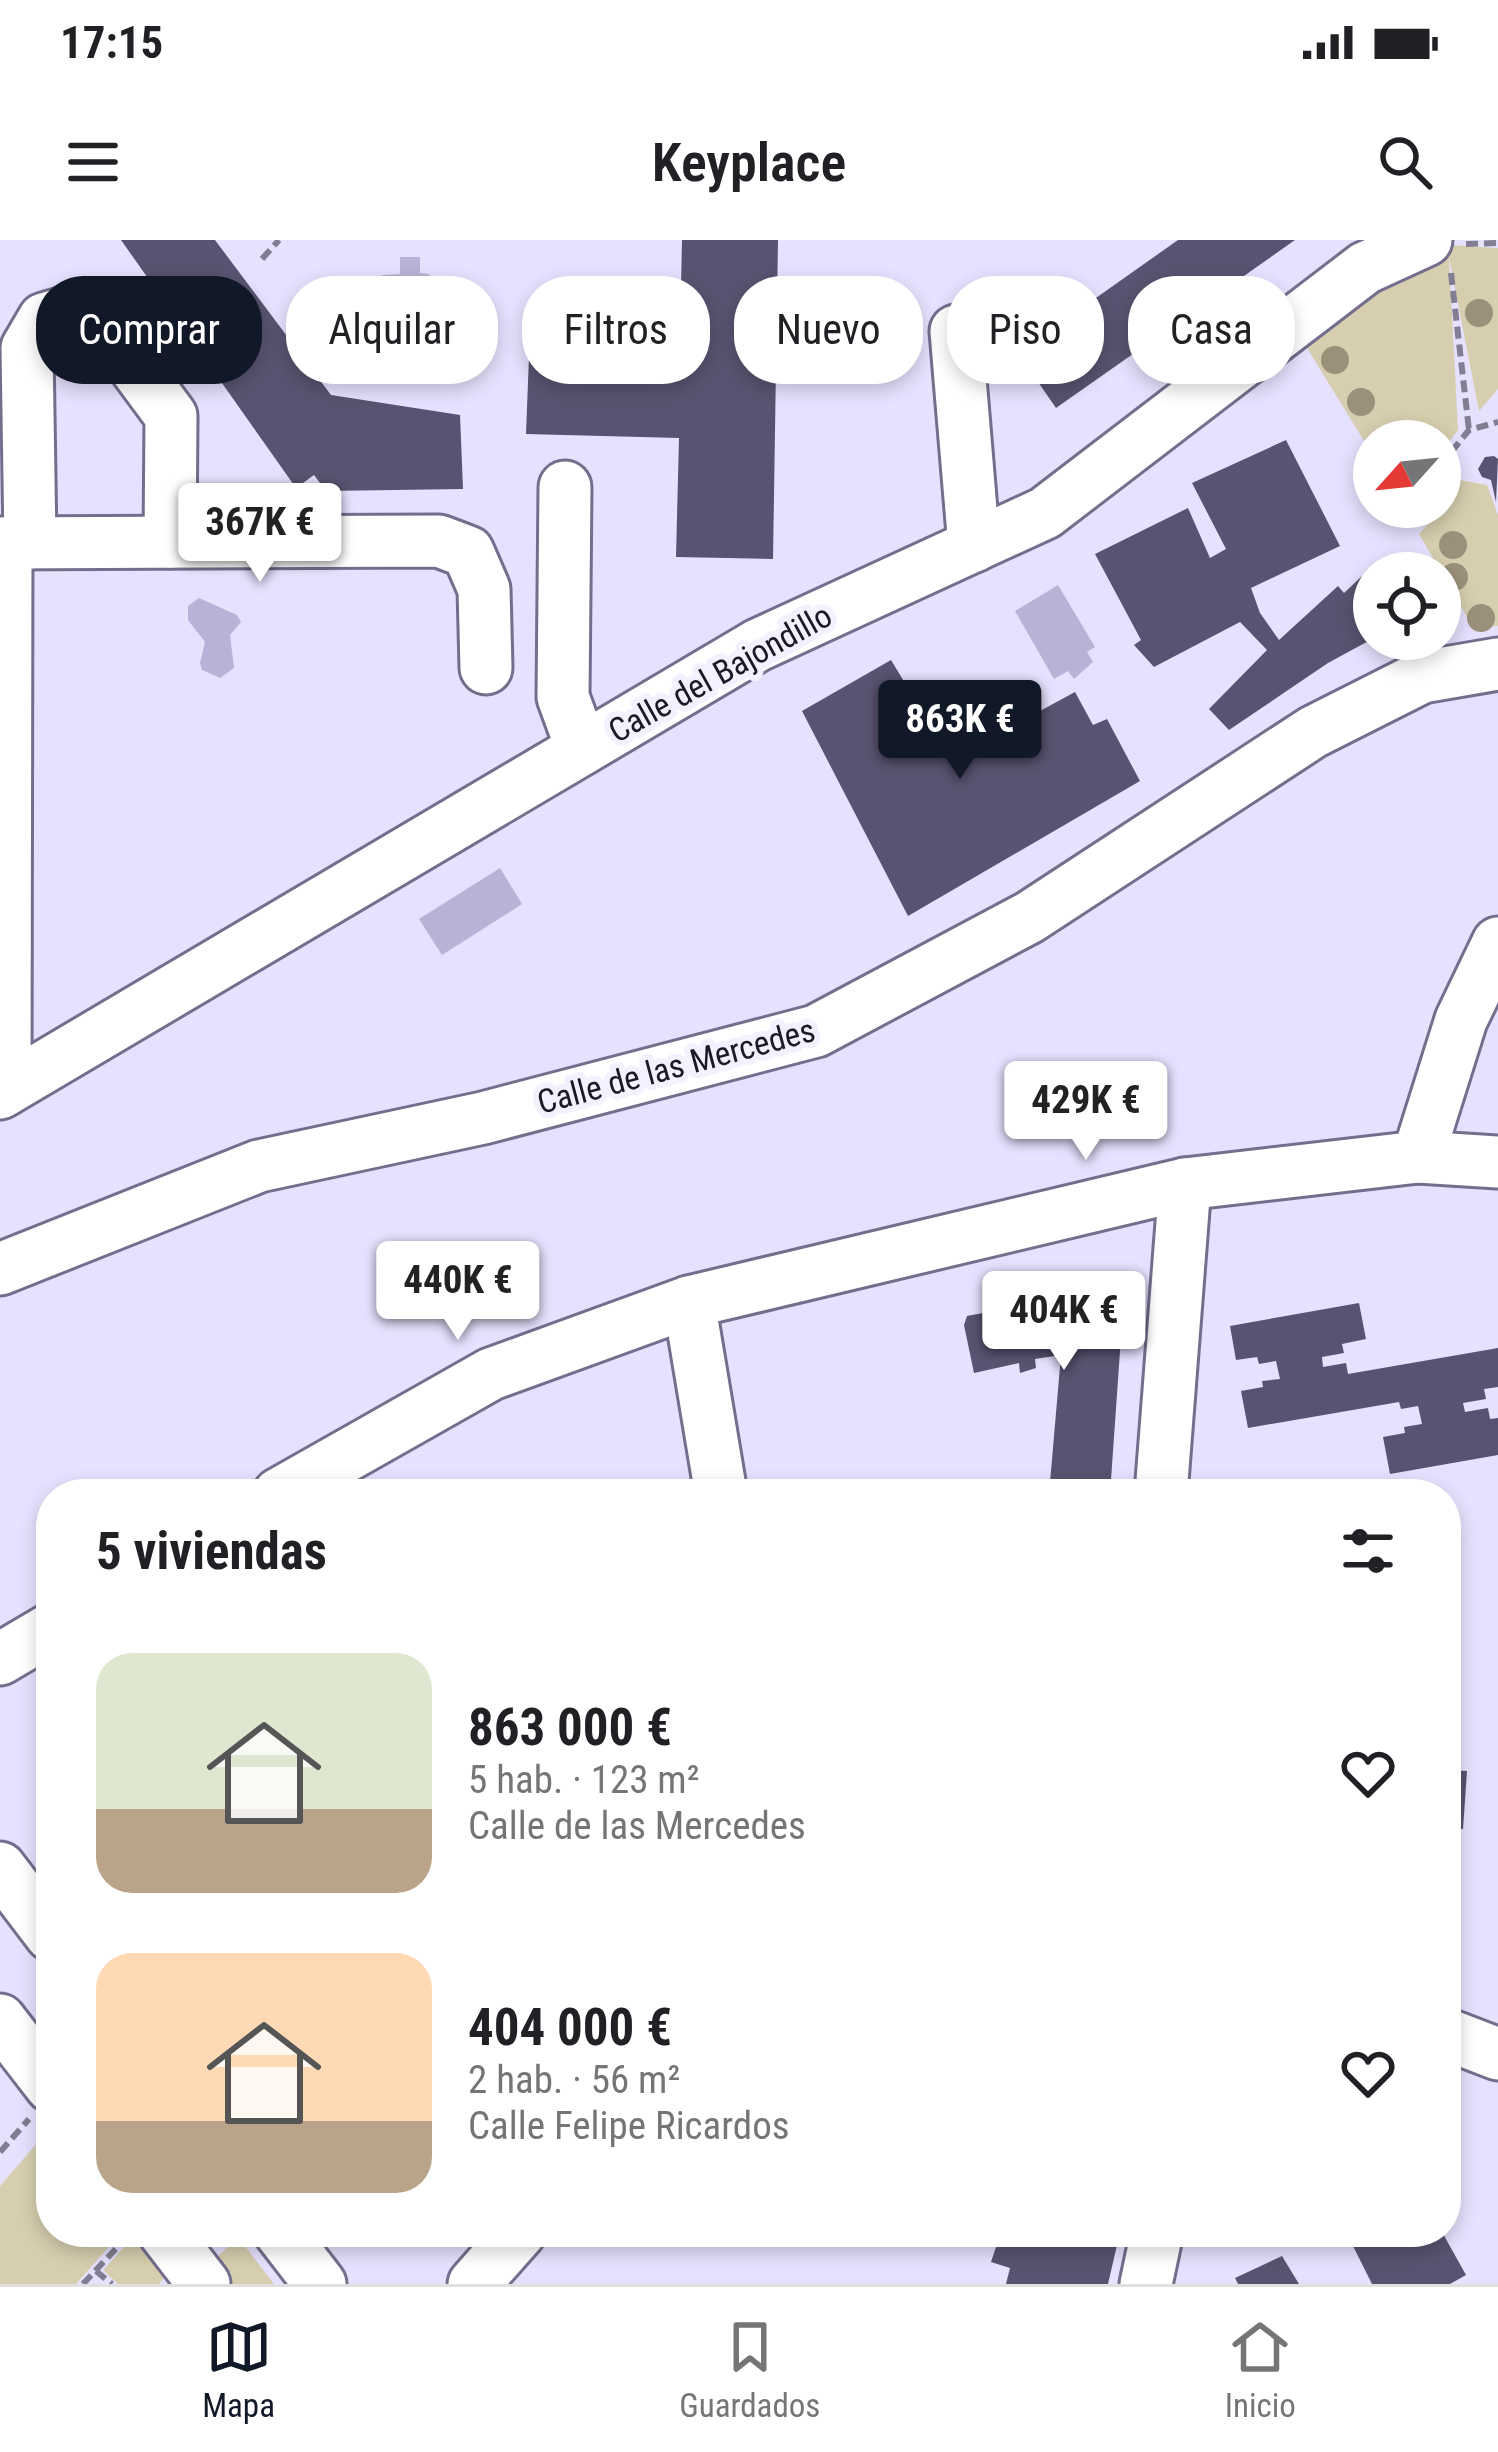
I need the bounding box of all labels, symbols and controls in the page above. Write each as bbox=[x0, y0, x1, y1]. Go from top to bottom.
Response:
text: 17:15 bbox=[60, 16, 163, 69]
icon: menu bbox=[60, 129, 126, 195]
icon: search bbox=[1372, 129, 1438, 195]
text: Keyplace bbox=[652, 131, 846, 194]
chip: Comprar bbox=[36, 276, 262, 384]
chip: Alquilar bbox=[286, 276, 498, 384]
chip: Filtros bbox=[522, 276, 710, 384]
chip: Nuevo bbox=[734, 276, 923, 384]
chip: Piso bbox=[947, 276, 1104, 384]
chip: Casa bbox=[1128, 276, 1295, 384]
north arrow bbox=[1353, 420, 1461, 528]
map controls bbox=[1353, 420, 1461, 660]
pin: 367K € bbox=[162, 483, 358, 585]
text: 367K € bbox=[205, 499, 315, 545]
button: locate bbox=[1353, 552, 1461, 660]
street label: Calle del Bajondillo bbox=[602, 596, 838, 750]
pin: 863K € bbox=[862, 680, 1058, 782]
text: 863K € bbox=[905, 696, 1015, 742]
street label: Calle de las Mercedes bbox=[533, 1010, 819, 1122]
pin: 429K € bbox=[988, 1061, 1184, 1163]
text: 429K € bbox=[1031, 1077, 1141, 1123]
pin: 440K € bbox=[360, 1241, 556, 1343]
text: 440K € bbox=[403, 1257, 513, 1303]
pin: 404K € bbox=[966, 1271, 1162, 1373]
text: 404K € bbox=[1009, 1287, 1119, 1333]
icon: filters bbox=[1335, 1518, 1401, 1584]
text: 5 viviendas bbox=[96, 1522, 327, 1581]
text: 863 000 € bbox=[468, 1698, 672, 1757]
icon: home bbox=[192, 1701, 336, 1845]
icon: heart bbox=[1335, 1740, 1401, 1806]
text: 5 hab. · 123 m² bbox=[468, 1757, 700, 1803]
text: Calle de las Mercedes bbox=[468, 1803, 806, 1849]
text: 404 000 € bbox=[468, 1998, 672, 2057]
icon: home bbox=[192, 2001, 336, 2145]
icon: heart bbox=[1335, 2040, 1401, 2106]
text: 2 hab. · 56 m² bbox=[468, 2057, 680, 2103]
text: Calle Felipe Ricardos bbox=[468, 2103, 790, 2149]
tab: Mapa bbox=[202, 2314, 275, 2425]
tab: Guardados bbox=[679, 2314, 820, 2425]
tab: Inicio bbox=[1225, 2314, 1296, 2425]

